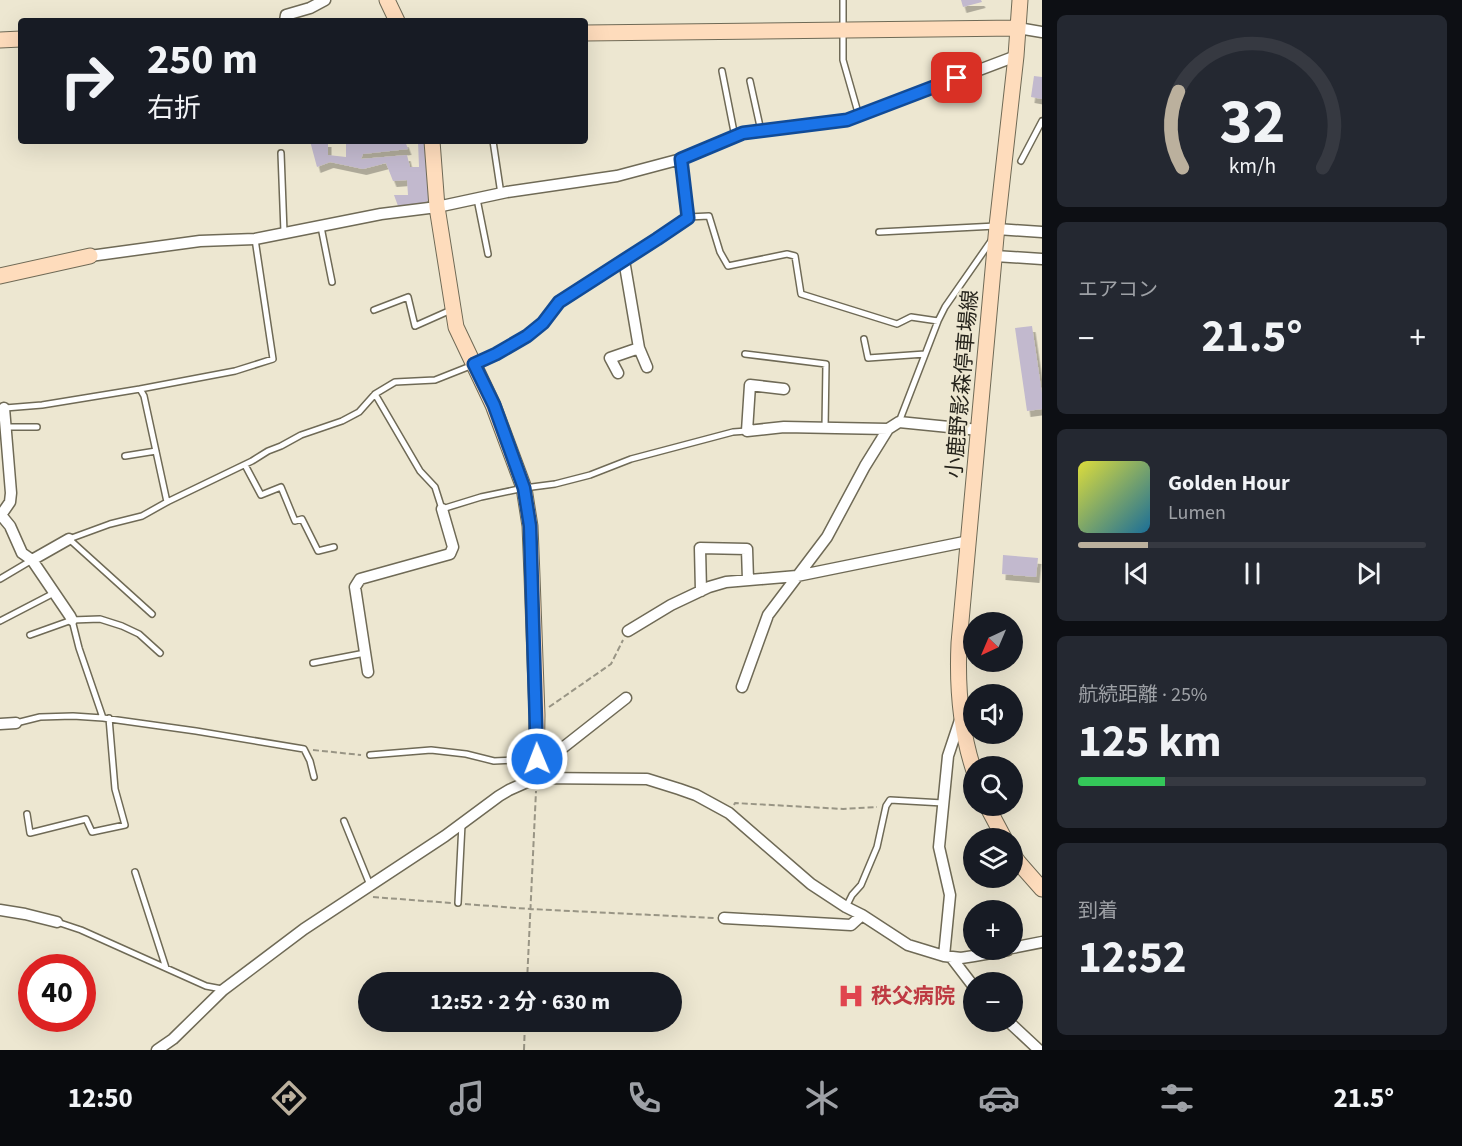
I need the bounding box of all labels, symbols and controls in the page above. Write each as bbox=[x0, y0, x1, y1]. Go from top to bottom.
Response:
text: 250 m bbox=[147, 30, 258, 90]
icon: right bbox=[48, 42, 126, 120]
pin bbox=[931, 52, 982, 103]
icon: arrive bbox=[940, 61, 973, 94]
text: 32 bbox=[1219, 78, 1285, 167]
text: 右折 bbox=[147, 89, 201, 128]
text: km/h bbox=[1228, 151, 1276, 182]
text: エアコン bbox=[1078, 276, 1158, 304]
street label: 小鹿野影森停車場線 bbox=[939, 289, 985, 479]
text: 21.5° bbox=[1201, 305, 1303, 369]
text: − bbox=[1078, 315, 1094, 362]
text: + bbox=[1410, 315, 1426, 362]
text: Golden Hour bbox=[1168, 467, 1290, 499]
text: Lumen bbox=[1168, 499, 1226, 527]
icon: previous bbox=[1120, 557, 1153, 590]
icon: pause bbox=[1236, 557, 1269, 590]
icon: next bbox=[1352, 557, 1385, 590]
north arrow bbox=[963, 612, 1023, 672]
map controls bbox=[963, 612, 1023, 1032]
text: 航続距離 · 25% bbox=[1078, 681, 1207, 709]
button: sound bbox=[963, 684, 1023, 744]
text: 125 km bbox=[1078, 710, 1222, 774]
position arrow bbox=[505, 727, 569, 791]
button: search bbox=[963, 756, 1023, 816]
button: layers bbox=[963, 828, 1023, 888]
text: 到着 bbox=[1078, 897, 1118, 925]
button: + bbox=[963, 900, 1023, 960]
text: 12:52 bbox=[1078, 926, 1187, 990]
speed limit sign: 40 bbox=[18, 954, 96, 1032]
button: − bbox=[963, 972, 1023, 1032]
hospital icon: 秩父病院 bbox=[836, 981, 866, 1011]
place label: 秩父病院 bbox=[871, 981, 955, 1011]
text: 12:52 · 2 分 · 630 m bbox=[430, 986, 610, 1018]
icon: directions bbox=[268, 1077, 310, 1119]
icon: music bbox=[446, 1077, 488, 1119]
icon: phone bbox=[623, 1077, 665, 1119]
icon: climate bbox=[801, 1077, 843, 1119]
icon: car bbox=[978, 1077, 1020, 1119]
icon: filters bbox=[1156, 1077, 1198, 1119]
text: 12:50 bbox=[68, 1079, 133, 1118]
text: 21.5° bbox=[1333, 1079, 1394, 1118]

